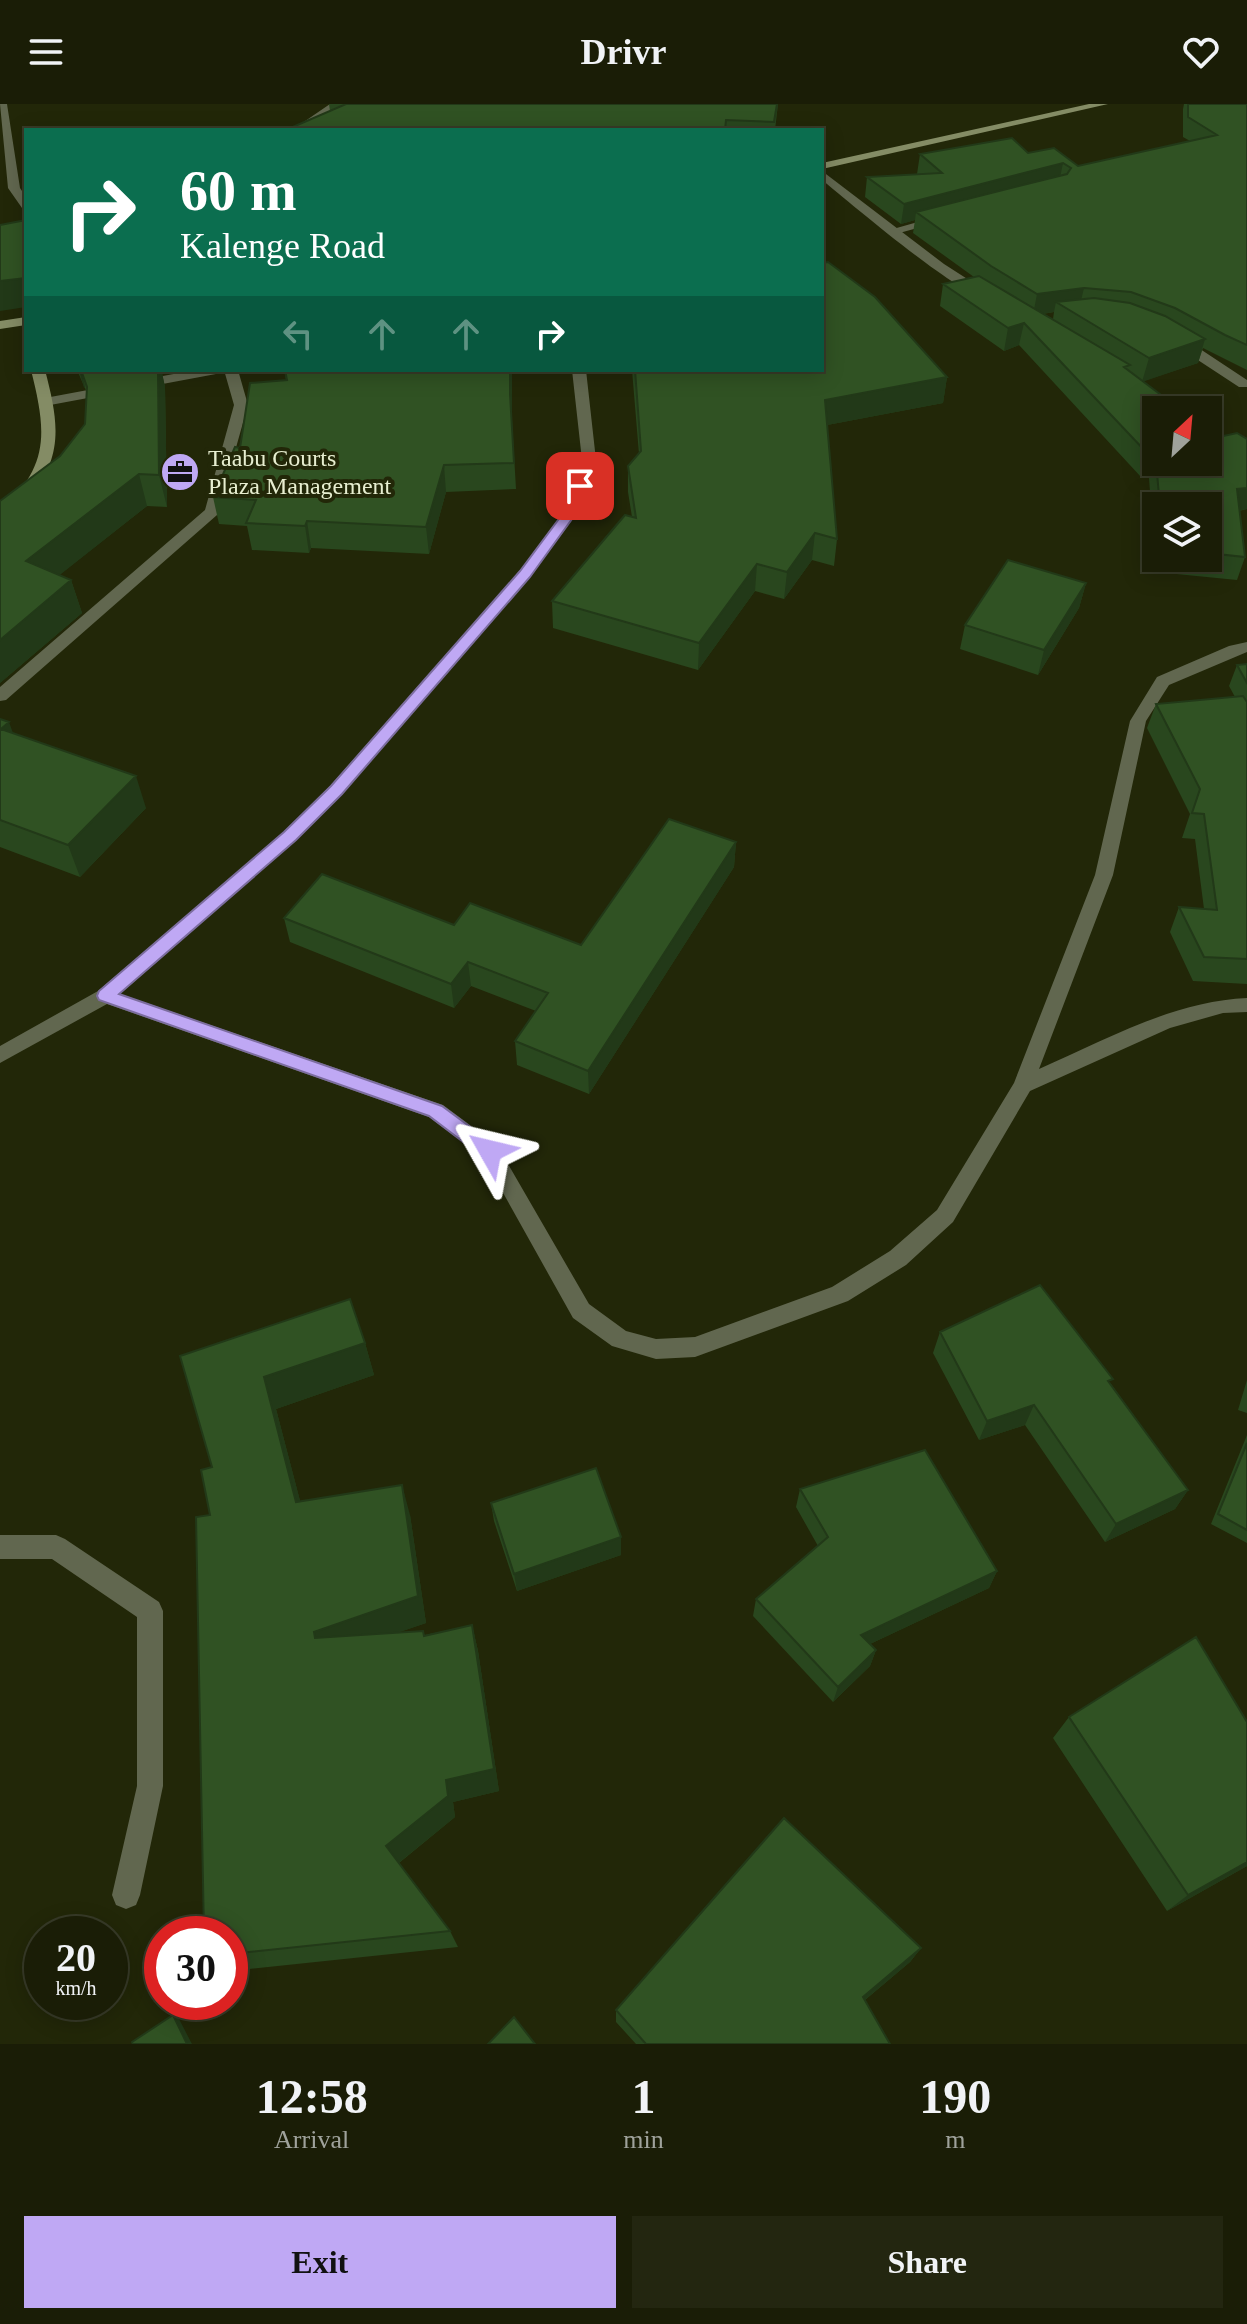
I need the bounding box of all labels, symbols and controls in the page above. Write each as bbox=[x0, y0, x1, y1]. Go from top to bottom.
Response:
icon: menu bbox=[24, 30, 68, 74]
icon: heart bbox=[1179, 30, 1223, 74]
text: Drivr bbox=[581, 32, 666, 72]
icon: right bbox=[48, 160, 152, 264]
text: 60 m bbox=[180, 160, 297, 222]
text: Kalenge Road bbox=[180, 226, 385, 266]
icon: left bbox=[276, 312, 320, 356]
icon: ahead bbox=[360, 312, 404, 356]
icon: ahead bbox=[444, 312, 488, 356]
icon: right bbox=[528, 312, 572, 356]
north arrow bbox=[1142, 396, 1222, 476]
map controls bbox=[1142, 396, 1222, 572]
place label: Taabu Courts Plaza Management bbox=[208, 445, 392, 499]
office icon: Taabu Courts Plaza Management bbox=[159, 451, 201, 493]
pin bbox=[546, 452, 614, 520]
icon: arrive bbox=[558, 464, 602, 508]
button: layers bbox=[1142, 492, 1222, 572]
position arrow bbox=[448, 1109, 532, 1193]
speed limit sign: 30 bbox=[144, 1916, 248, 2020]
text: 20 bbox=[56, 1935, 96, 1980]
text: km/h bbox=[55, 1977, 97, 1999]
text: 12:58 bbox=[256, 2070, 368, 2123]
text: 1 bbox=[631, 2070, 655, 2123]
text: 190 bbox=[919, 2070, 991, 2123]
text: Arrival bbox=[274, 2125, 349, 2154]
text: min bbox=[623, 2125, 664, 2154]
text: m bbox=[945, 2125, 965, 2154]
button: Exit bbox=[24, 2216, 616, 2308]
button: Share bbox=[632, 2216, 1223, 2308]

